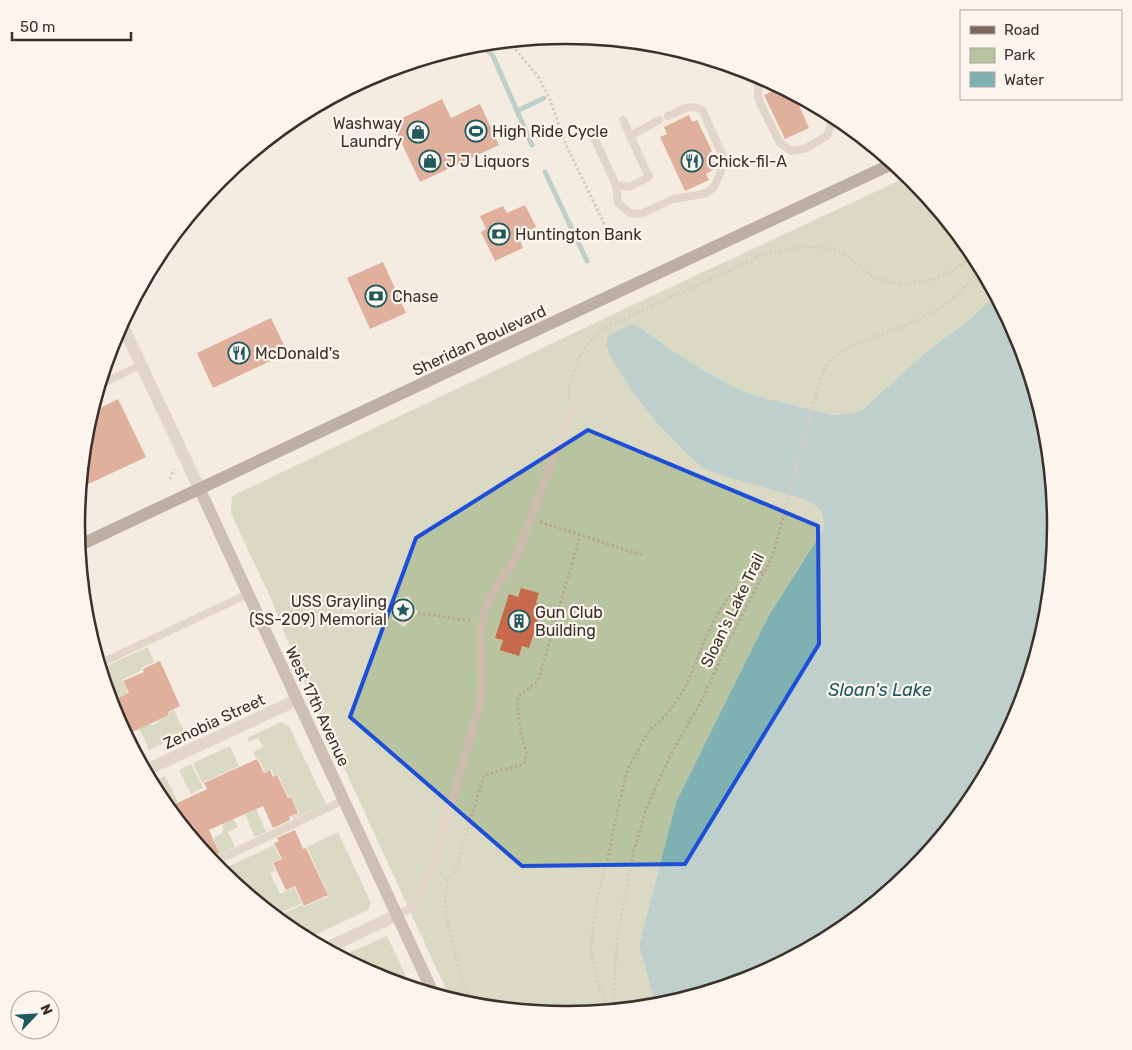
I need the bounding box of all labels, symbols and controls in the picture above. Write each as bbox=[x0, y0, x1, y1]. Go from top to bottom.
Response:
scale bar bbox=[12, 10, 131, 42]
legend bbox=[960, 10, 1122, 100]
text: 50 m bbox=[20, 18, 55, 36]
text: Road bbox=[1004, 21, 1040, 39]
text: Park bbox=[1004, 46, 1035, 64]
text: Water bbox=[1004, 71, 1044, 89]
place label: Washway Laundry bbox=[333, 114, 402, 151]
sports icon: High Ride Cycle bbox=[464, 119, 488, 143]
shop icon: Washway Laundry bbox=[406, 120, 430, 144]
place label: High Ride Cycle bbox=[492, 122, 608, 141]
shop icon: J J Liquors bbox=[418, 149, 442, 173]
restaurant icon: Chick-fil-A bbox=[680, 149, 704, 173]
place label: J J Liquors bbox=[446, 152, 530, 171]
place label: Chick-fil-A bbox=[708, 152, 787, 171]
bank icon: Huntington Bank bbox=[487, 222, 511, 246]
place label: Huntington Bank bbox=[515, 225, 642, 244]
bank icon: Chase bbox=[364, 284, 388, 308]
place label: Chase bbox=[392, 287, 438, 306]
street label: Sheridan Boulevard bbox=[409, 301, 549, 380]
restaurant icon: McDonald's bbox=[227, 341, 251, 365]
place label: McDonald's bbox=[255, 344, 340, 363]
street label: Sloan's Lake Trail bbox=[697, 550, 768, 671]
place label: USS Grayling (SS-209) Memorial bbox=[249, 592, 387, 629]
place icon: USS Grayling (SS-209) Memorial bbox=[391, 598, 415, 622]
place label: Gun Club Building bbox=[535, 603, 603, 640]
building icon: Gun Club Building bbox=[507, 609, 531, 633]
street label: West 17th Avenue bbox=[281, 643, 354, 769]
water label: Sloan's Lake bbox=[828, 679, 932, 701]
street label: Zenobia Street bbox=[161, 690, 268, 753]
north arrow bbox=[10, 990, 60, 1040]
text: N bbox=[36, 1002, 56, 1018]

